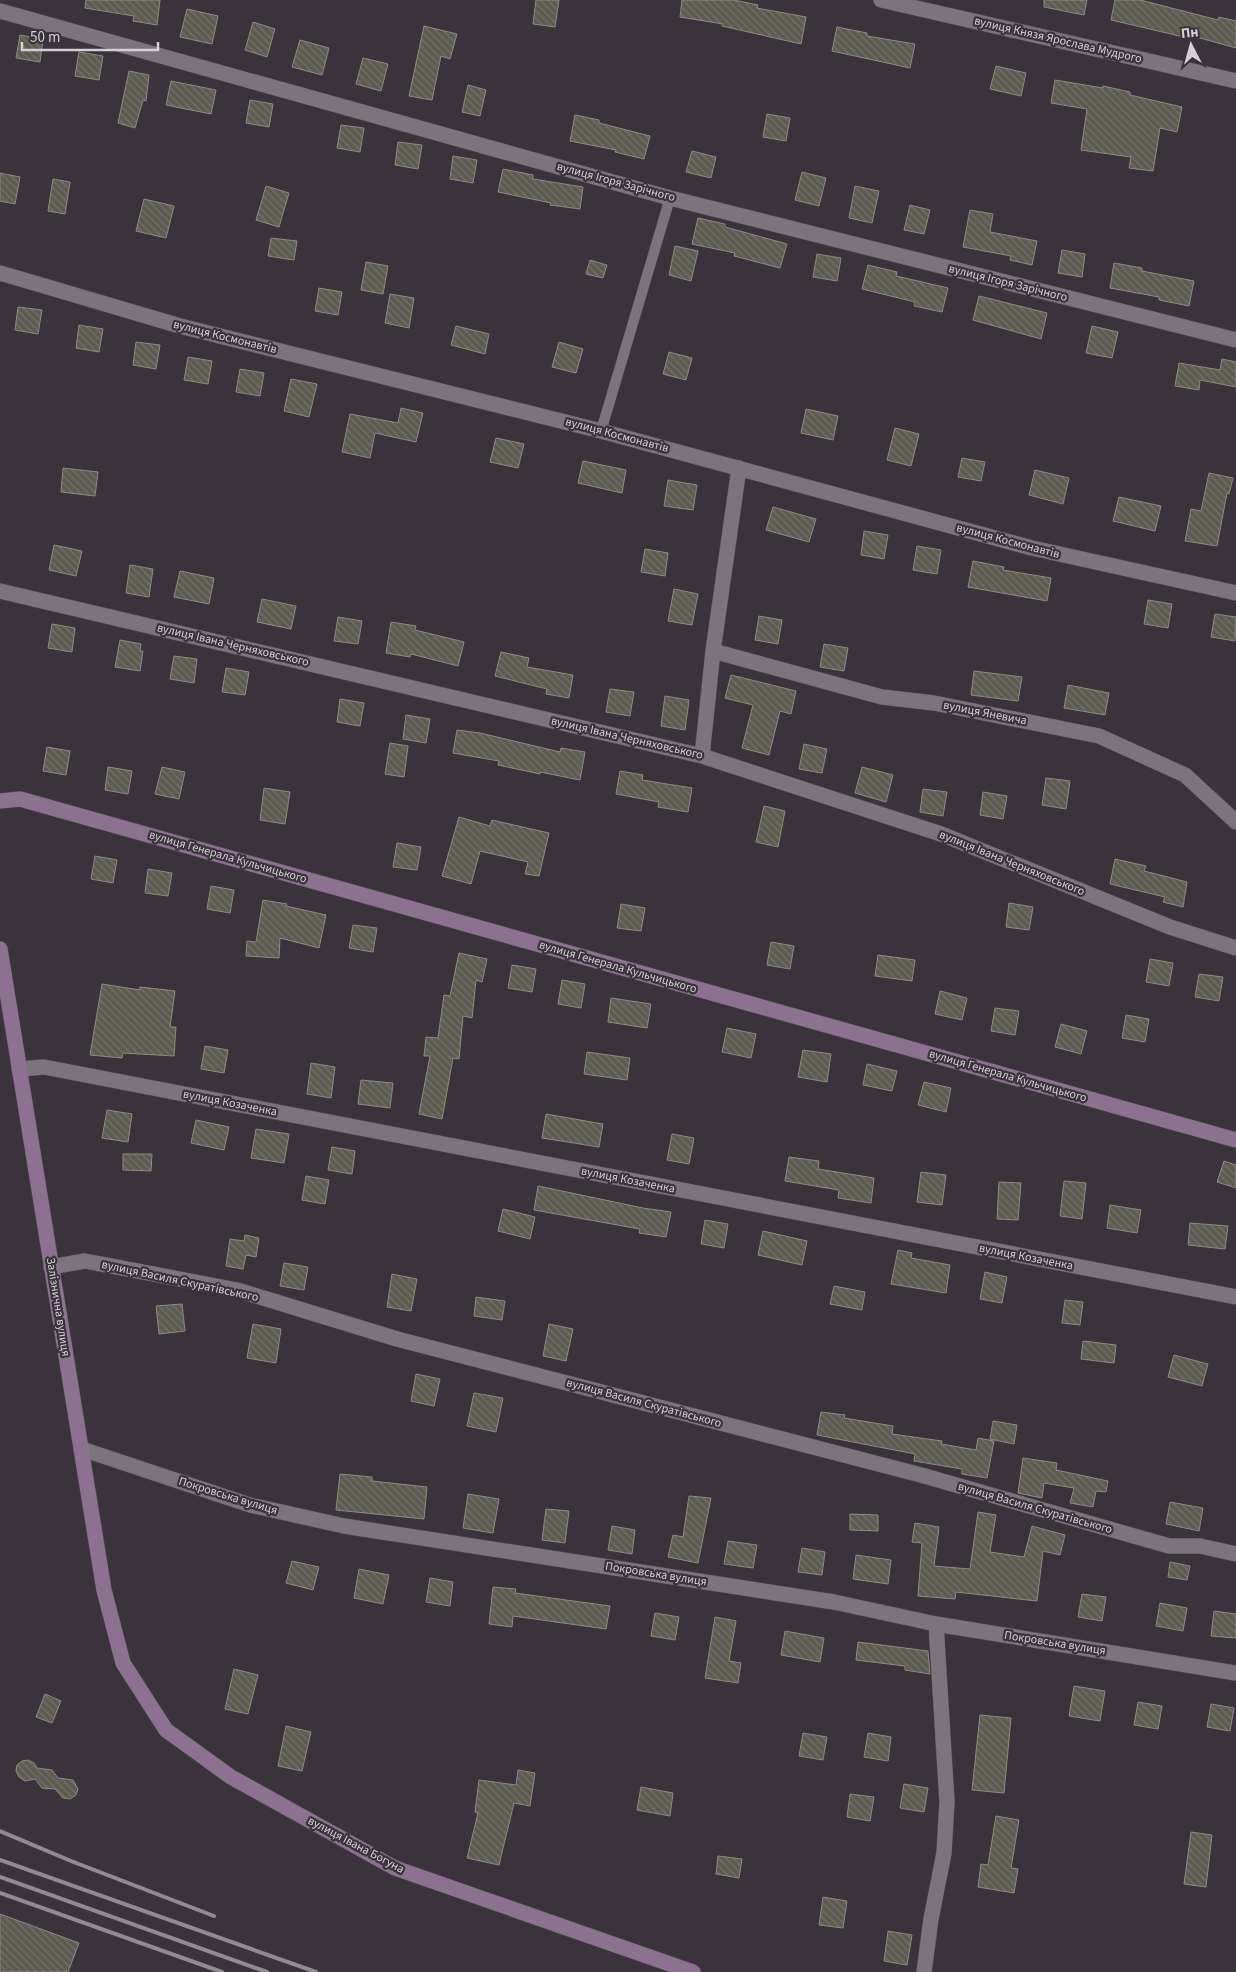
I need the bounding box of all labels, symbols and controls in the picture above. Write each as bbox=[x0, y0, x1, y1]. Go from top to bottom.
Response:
street label: вулиця Князя Ярослава Мудрого bbox=[973, 12, 1143, 68]
scale bar bbox=[22, 20, 159, 52]
north arrow bbox=[1166, 20, 1216, 70]
text: Пн bbox=[1180, 22, 1199, 44]
text: 50 m bbox=[30, 27, 60, 48]
street label: вулиця Ігоря Зарічного bbox=[555, 158, 677, 206]
street label: вулиця Ігоря Зарічного bbox=[947, 260, 1069, 306]
street label: вулиця Космонавтів bbox=[171, 316, 279, 358]
street label: вулиця Космонавтів bbox=[564, 413, 670, 457]
street label: вулиця Космонавтів bbox=[955, 519, 1061, 563]
street label: вулиця Івана Черняховського bbox=[155, 619, 311, 671]
street label: вулиця Яневича bbox=[942, 697, 1028, 729]
street label: вулиця Івана Черняховського bbox=[549, 712, 705, 764]
street label: вулиця Генерала Кульчицького bbox=[147, 826, 309, 888]
street label: вулиця Івана Черняховського bbox=[937, 826, 1087, 900]
street label: вулиця Генерала Кульчицького bbox=[537, 936, 699, 998]
street label: вулиця Генерала Кульчицького bbox=[927, 1045, 1089, 1107]
street label: вулиця Козаченка bbox=[182, 1086, 278, 1120]
street label: вулиця Козаченка bbox=[580, 1163, 676, 1197]
street label: вулиця Козаченка bbox=[978, 1240, 1074, 1274]
street label: Залізнична вулиця bbox=[42, 1256, 74, 1358]
street label: вулиця Василя Скуратівського bbox=[100, 1256, 260, 1306]
street label: вулиця Василя Скуратівського bbox=[565, 1374, 723, 1432]
street label: Покровська вулиця bbox=[176, 1473, 280, 1519]
street label: вулиця Василя Скуратівського bbox=[956, 1478, 1114, 1538]
street label: Покровська вулиця bbox=[604, 1558, 708, 1590]
street label: Покровська вулиця bbox=[1003, 1627, 1107, 1659]
street label: вулиця Івана Богуна bbox=[305, 1812, 407, 1878]

